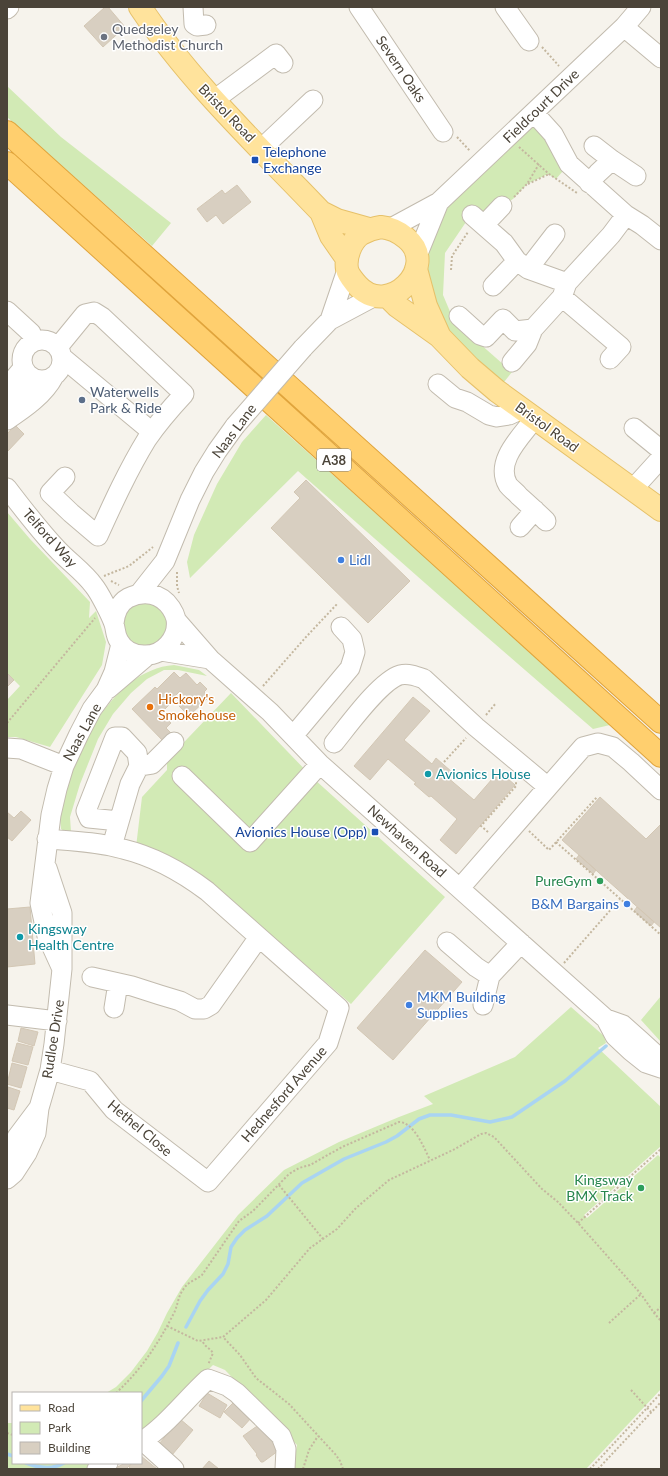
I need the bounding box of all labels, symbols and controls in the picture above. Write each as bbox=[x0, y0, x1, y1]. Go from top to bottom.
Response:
place label: Quedgeley Methodist Church bbox=[112, 20, 223, 53]
marker: Quedgeley Methodist Church bbox=[99, 32, 109, 42]
street label: Severn Oaks bbox=[373, 32, 430, 105]
street label: Fieldcourt Drive bbox=[499, 65, 582, 146]
street label: Bristol Road bbox=[195, 80, 259, 145]
place label: Telephone Exchange bbox=[263, 143, 326, 176]
marker: Telephone Exchange bbox=[250, 155, 260, 165]
place label: Waterwells Park & Ride bbox=[90, 383, 162, 416]
marker: Waterwells Park & Ride bbox=[77, 395, 87, 405]
street label: Bristol Road bbox=[512, 398, 582, 455]
street label: Naas Lane bbox=[208, 400, 259, 461]
road number: A38 bbox=[317, 449, 351, 471]
street label: Telford Way bbox=[19, 505, 82, 571]
place label: Lidl bbox=[349, 551, 371, 568]
marker: Lidl bbox=[336, 555, 346, 565]
place label: Hickory's Smokehouse bbox=[158, 690, 236, 723]
street label: Naas Lane bbox=[59, 700, 104, 764]
marker: Hickory's Smokehouse bbox=[145, 702, 155, 712]
place label: Avionics House bbox=[436, 765, 531, 782]
marker: Avionics House bbox=[423, 769, 433, 779]
street label: Newhaven Road bbox=[364, 801, 450, 881]
place label: Avionics House (Opp) bbox=[235, 823, 367, 840]
marker: Avionics House (Opp) bbox=[370, 827, 380, 837]
place label: PureGym bbox=[535, 872, 592, 889]
marker: PureGym bbox=[595, 876, 605, 886]
place label: B&M Bargains bbox=[531, 895, 619, 912]
marker: B&M Bargains bbox=[622, 899, 632, 909]
place label: Kingsway Health Centre bbox=[28, 920, 114, 953]
marker: Kingsway Health Centre bbox=[15, 932, 25, 942]
place label: MKM Building Supplies bbox=[417, 988, 506, 1021]
street label: Rudloe Drive bbox=[38, 998, 67, 1080]
marker: MKM Building Supplies bbox=[404, 1000, 414, 1010]
street label: Hednesford Avenue bbox=[237, 1042, 330, 1145]
street label: Hethel Close bbox=[105, 1096, 176, 1160]
place label: Kingsway BMX Track bbox=[566, 1171, 634, 1204]
marker: Kingsway BMX Track bbox=[636, 1183, 646, 1193]
legend bbox=[12, 1392, 142, 1464]
text: Road bbox=[48, 1400, 75, 1415]
text: Park bbox=[48, 1420, 72, 1435]
text: Building bbox=[48, 1440, 91, 1455]

